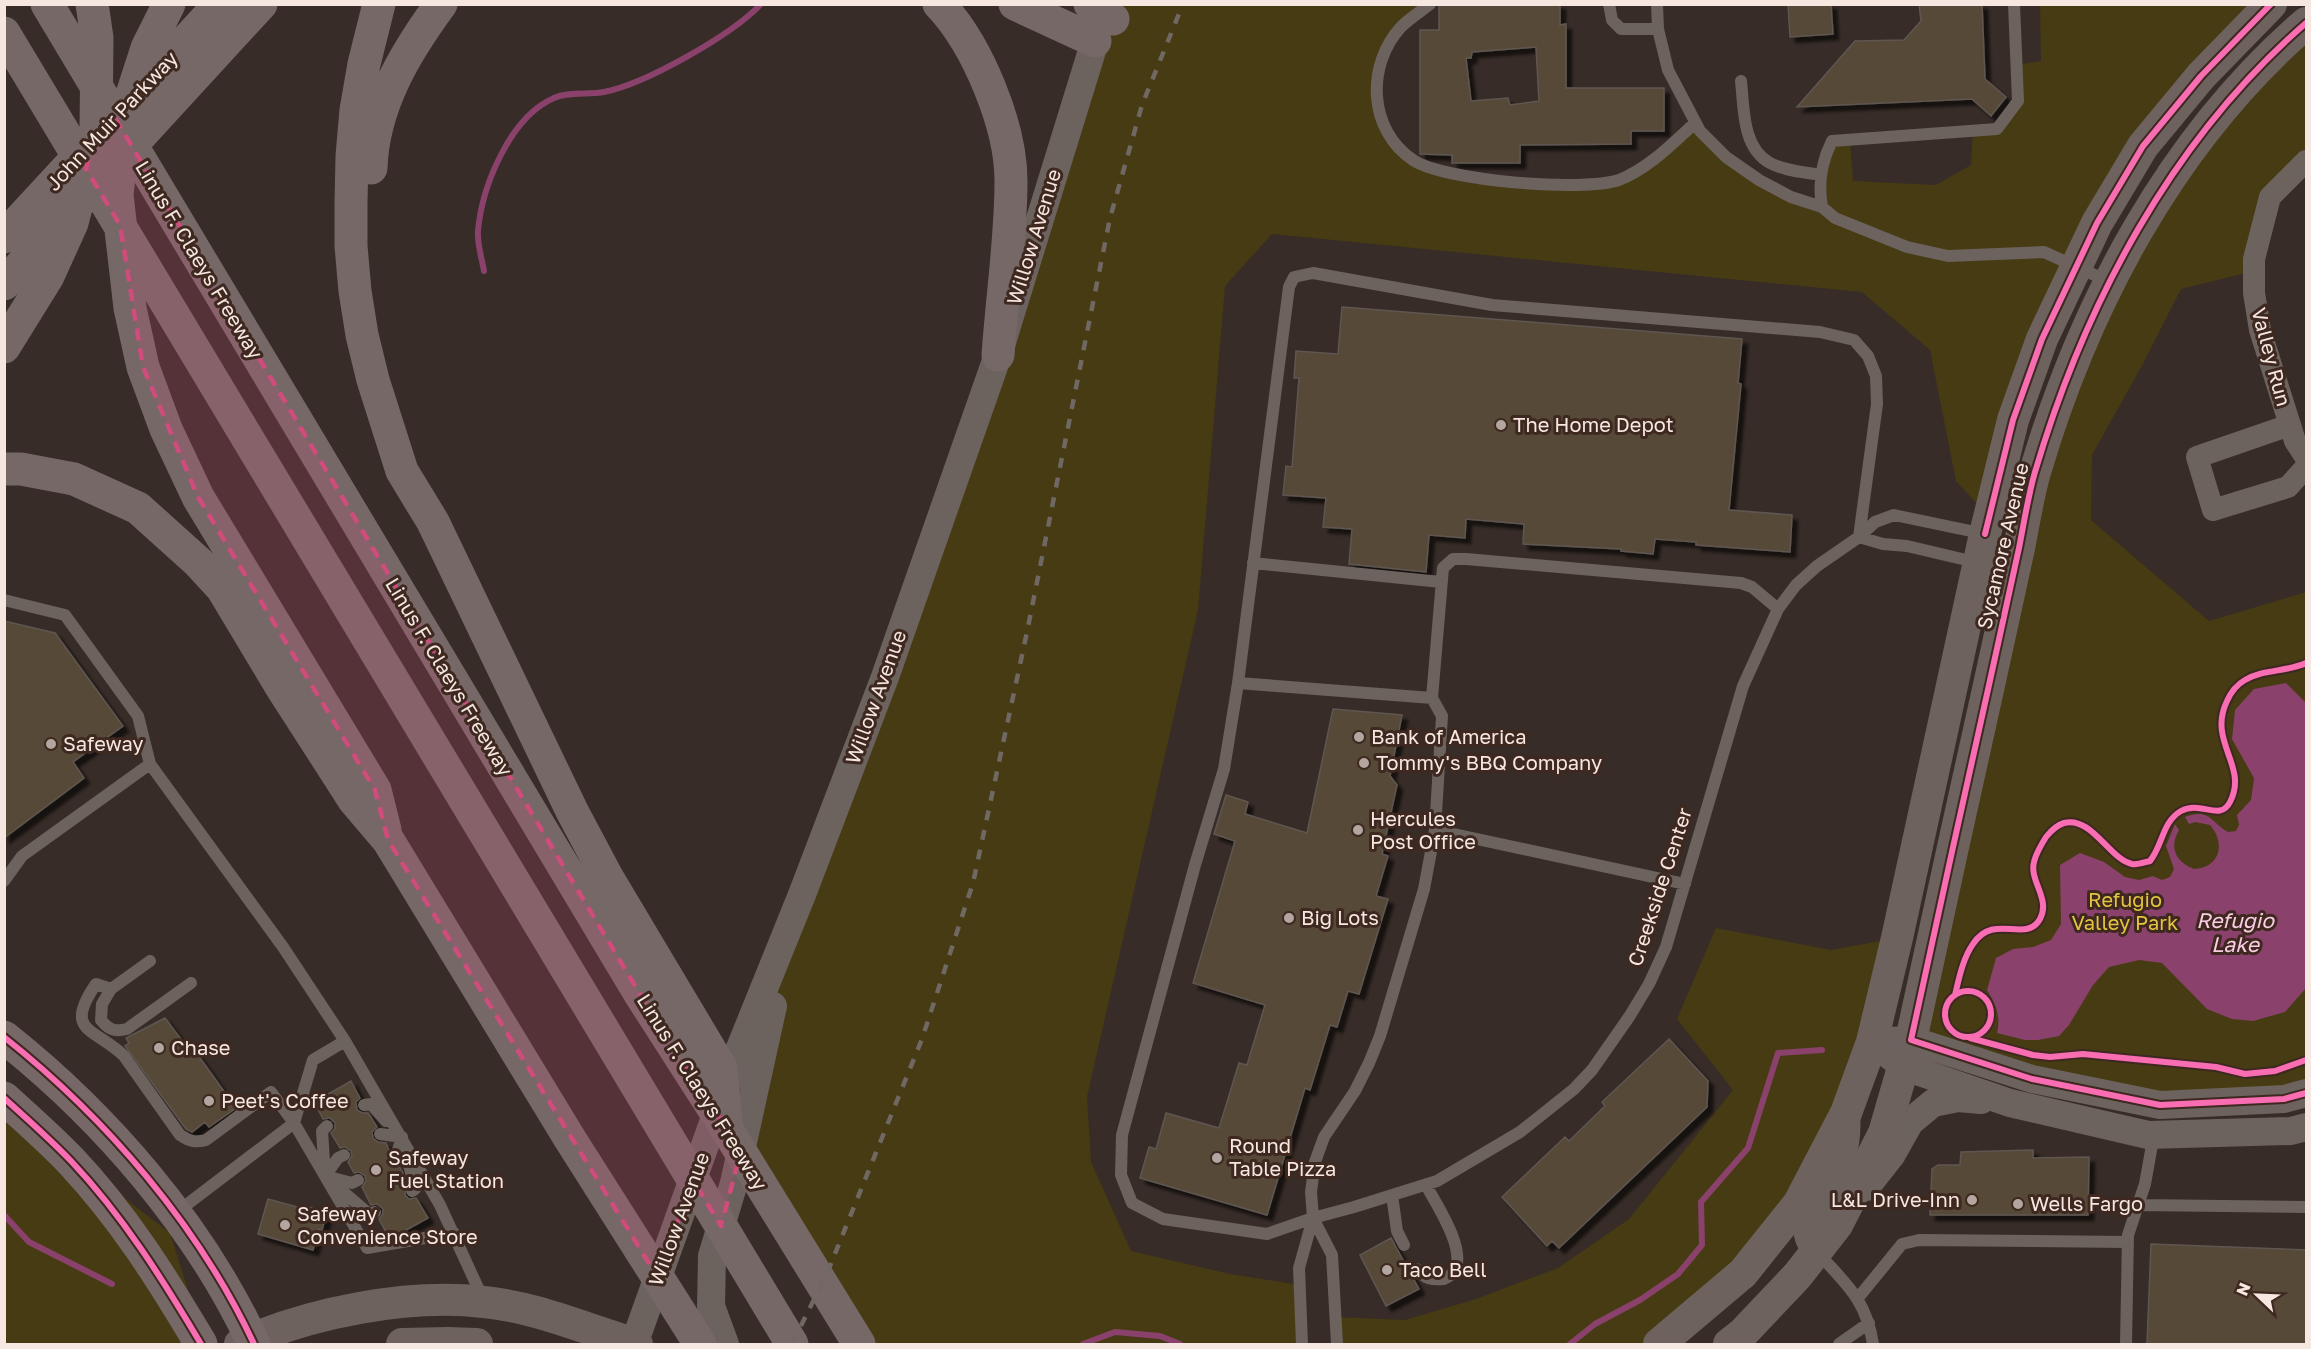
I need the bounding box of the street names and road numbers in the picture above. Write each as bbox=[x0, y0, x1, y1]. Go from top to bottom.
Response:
street label: John Muir Parkway bbox=[41, 46, 182, 195]
street label: Linus F. Claeys Freeway bbox=[131, 156, 269, 363]
street label: Willow Avenue bbox=[1001, 166, 1065, 308]
street label: Valley Run bbox=[2247, 305, 2297, 409]
street label: Sycamore Avenue bbox=[1971, 460, 2033, 631]
street label: Linus F. Claeys Freeway bbox=[381, 573, 519, 780]
street label: Willow Avenue bbox=[840, 626, 910, 767]
street label: Creekside Center bbox=[1622, 804, 1696, 969]
street label: Linus F. Claeys Freeway bbox=[633, 989, 773, 1194]
street label: Willow Avenue bbox=[643, 1148, 713, 1289]

